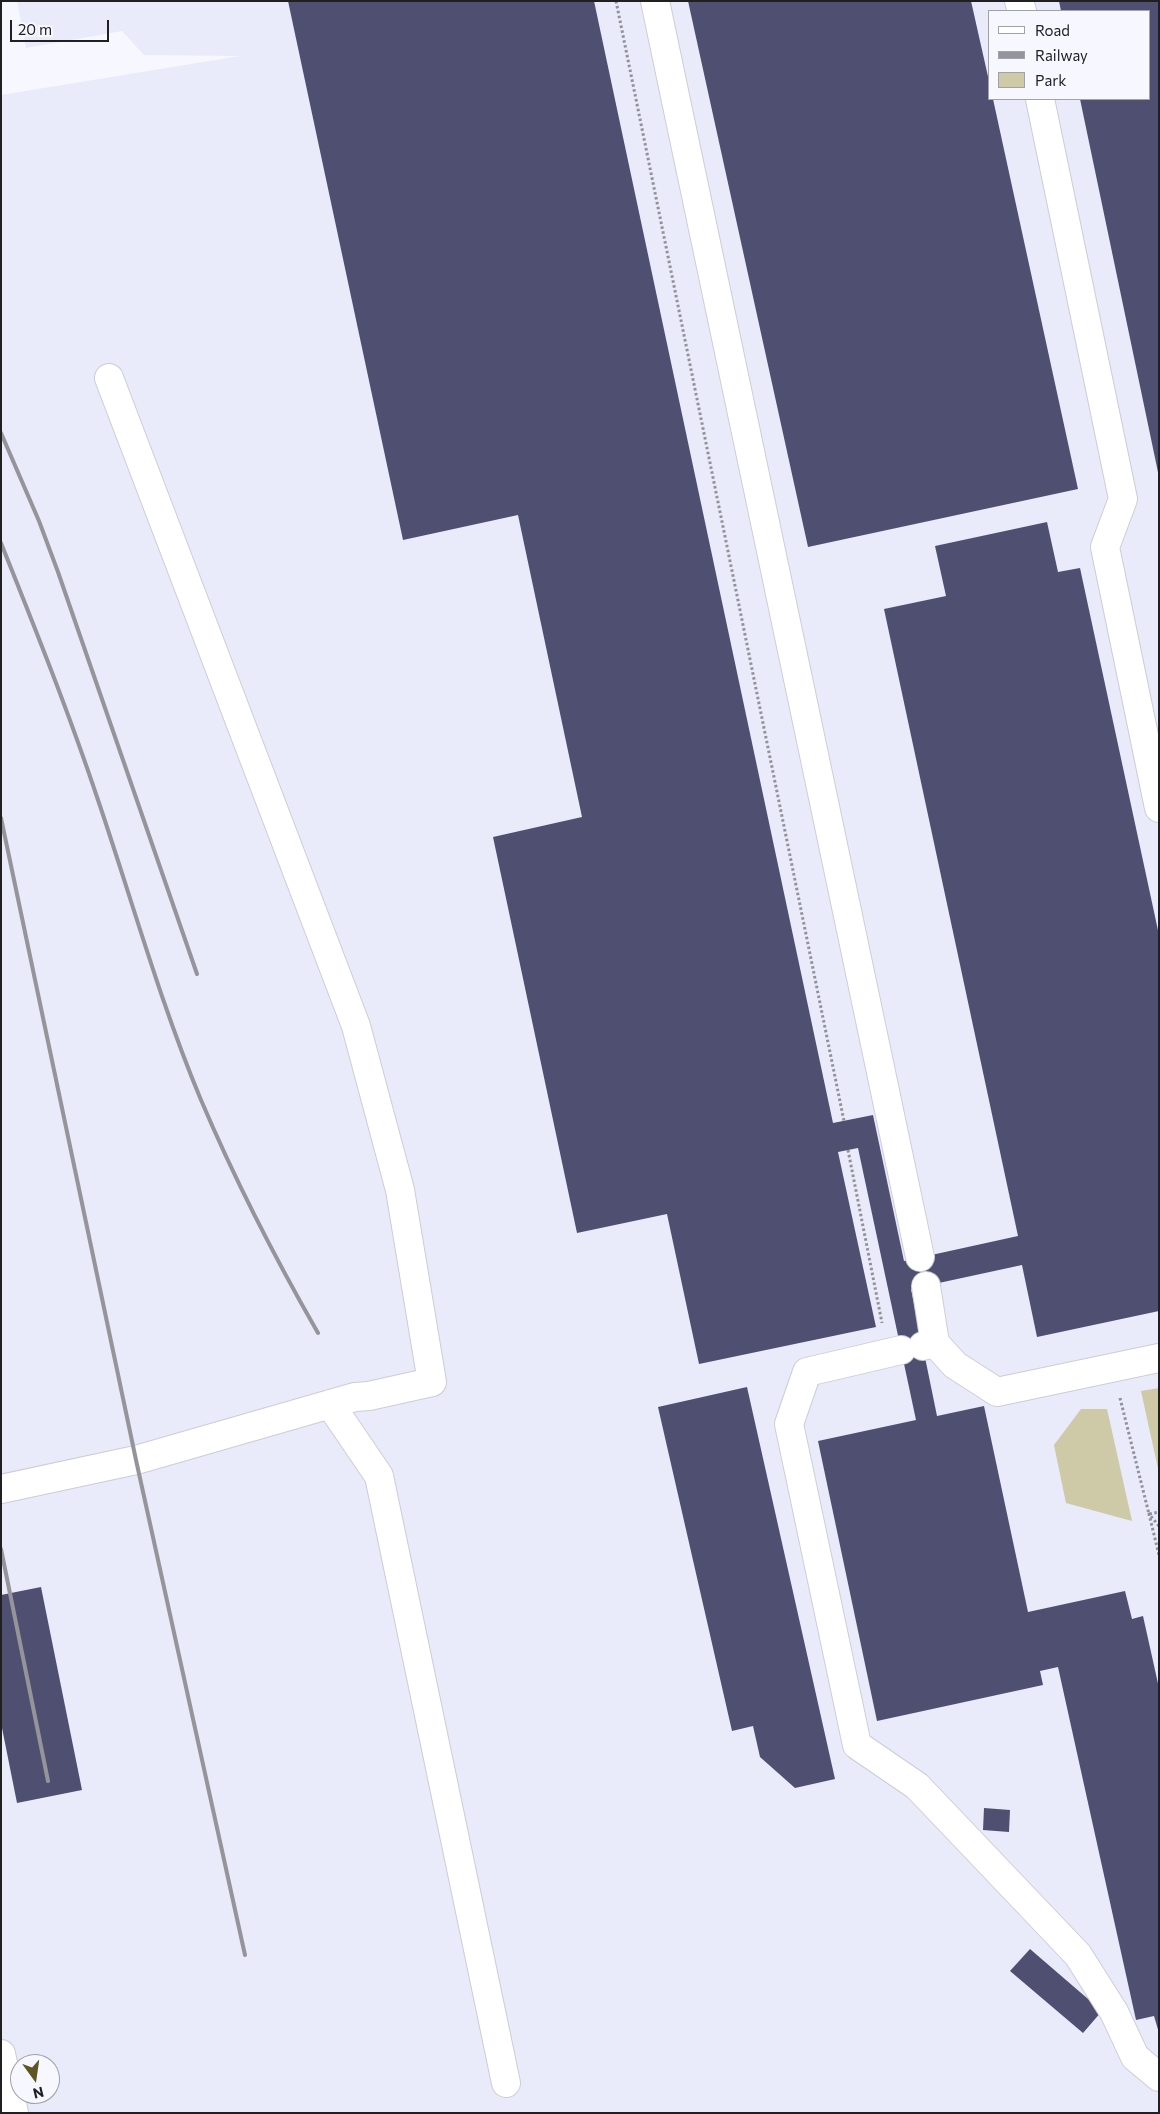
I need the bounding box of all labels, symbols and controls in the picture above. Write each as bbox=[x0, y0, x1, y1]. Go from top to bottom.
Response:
scale bar bbox=[12, 10, 111, 42]
legend bbox=[988, 10, 1150, 100]
text: 20 m bbox=[18, 20, 52, 38]
text: Road bbox=[1035, 21, 1070, 39]
text: Railway bbox=[1035, 46, 1088, 64]
text: Park bbox=[1035, 71, 1066, 89]
north arrow bbox=[10, 2054, 60, 2104]
text: N bbox=[31, 2084, 46, 2103]

